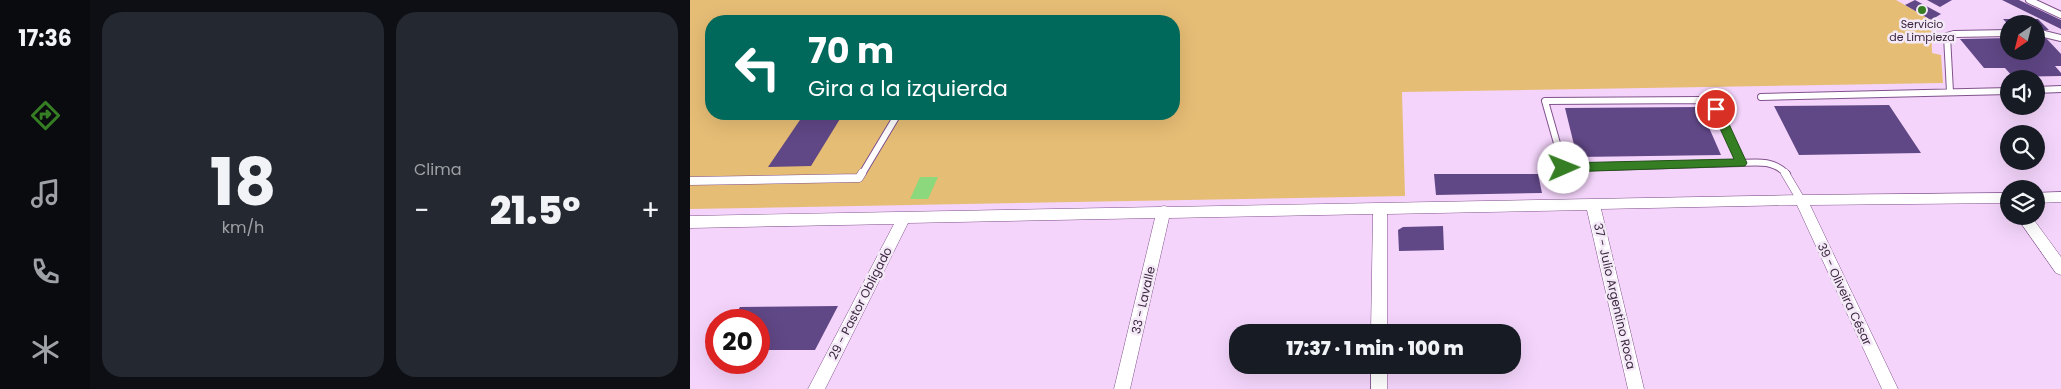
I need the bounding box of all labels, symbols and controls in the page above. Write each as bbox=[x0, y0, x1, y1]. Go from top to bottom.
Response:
marker: Servicio de Limpieza bbox=[1916, 4, 1928, 16]
north arrow bbox=[2000, 15, 2045, 60]
map controls bbox=[2000, 15, 2045, 225]
place label: Servicio de Limpieza bbox=[1889, 16, 1955, 45]
text: 17:36 bbox=[18, 23, 72, 54]
text: 70 m bbox=[808, 26, 894, 75]
icon: left bbox=[725, 35, 790, 100]
button: sound bbox=[2000, 70, 2045, 115]
text: Gira a la izquierda bbox=[808, 73, 1008, 104]
pin bbox=[1695, 88, 1737, 130]
icon: arrive bbox=[1702, 95, 1730, 123]
icon: directions bbox=[28, 98, 63, 133]
button: search bbox=[2000, 125, 2045, 170]
text: 18 bbox=[210, 137, 276, 228]
position arrow bbox=[1537, 141, 1589, 193]
text: Clima bbox=[414, 158, 462, 181]
icon: music bbox=[28, 176, 63, 211]
button: layers bbox=[2000, 180, 2045, 225]
text: 21.5° bbox=[490, 184, 581, 237]
text: − bbox=[414, 191, 429, 230]
text: + bbox=[641, 191, 660, 230]
text: km/h bbox=[222, 216, 264, 239]
street label: 37 - Julio Argentino Roca bbox=[1590, 221, 1640, 371]
street label: 39 - Oliveira César bbox=[1814, 240, 1876, 349]
street label: 29 - Pastor Obligado bbox=[824, 244, 896, 362]
icon: phone bbox=[28, 254, 63, 289]
street label: 33 - Lavalle bbox=[1127, 265, 1159, 335]
speed limit sign: 20 bbox=[705, 309, 770, 374]
icon: climate bbox=[28, 332, 63, 367]
text: 17:37 · 1 min · 100 m bbox=[1286, 335, 1464, 362]

